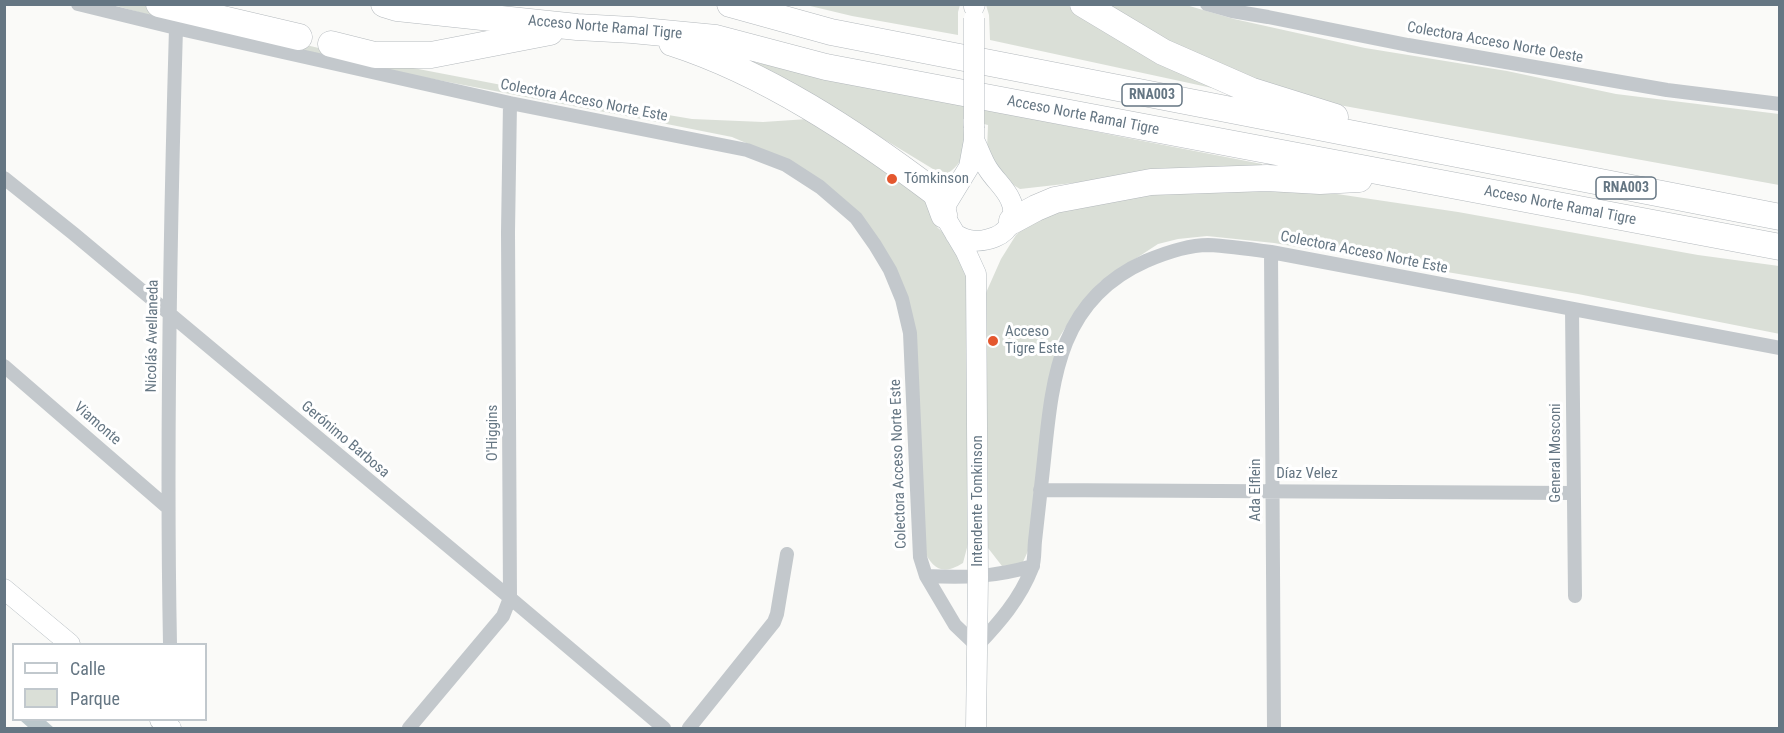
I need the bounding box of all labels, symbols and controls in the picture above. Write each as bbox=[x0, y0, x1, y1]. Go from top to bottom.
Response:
street label: Acceso Norte Ramal Tigre bbox=[527, 12, 683, 44]
street label: Colectora Acceso Norte Oeste bbox=[1406, 19, 1584, 67]
street label: Colectora Acceso Norte Este bbox=[499, 76, 669, 126]
road number: RNA003 bbox=[1122, 84, 1182, 106]
street label: Acceso Norte Ramal Tigre bbox=[1005, 92, 1161, 140]
place label: Tómkinson bbox=[904, 170, 969, 188]
marker: Tómkinson bbox=[885, 172, 899, 186]
road number: RNA003 bbox=[1596, 177, 1656, 199]
street label: Acceso Norte Ramal Tigre bbox=[1482, 182, 1638, 230]
street label: Colectora Acceso Norte Este bbox=[1279, 228, 1449, 278]
street label: Nicolás Avellaneda bbox=[143, 279, 163, 393]
place label: Acceso Tigre Este bbox=[1005, 323, 1064, 358]
marker: Acceso Tigre Este bbox=[986, 334, 1000, 348]
street label: Colectora Acceso Norte Este bbox=[887, 379, 911, 549]
street label: Gerónimo Barbosa bbox=[297, 398, 393, 482]
street label: Viamonte bbox=[70, 399, 124, 449]
street label: General Mosconi bbox=[1547, 403, 1565, 503]
street label: O'Higgins bbox=[484, 405, 502, 461]
street label: Intendente Tomkinson bbox=[969, 435, 987, 567]
street label: Ada Elflein bbox=[1247, 459, 1265, 521]
street label: Díaz Velez bbox=[1276, 465, 1338, 483]
legend bbox=[12, 643, 207, 721]
text: Calle bbox=[70, 658, 106, 679]
text: Parque bbox=[70, 688, 120, 709]

